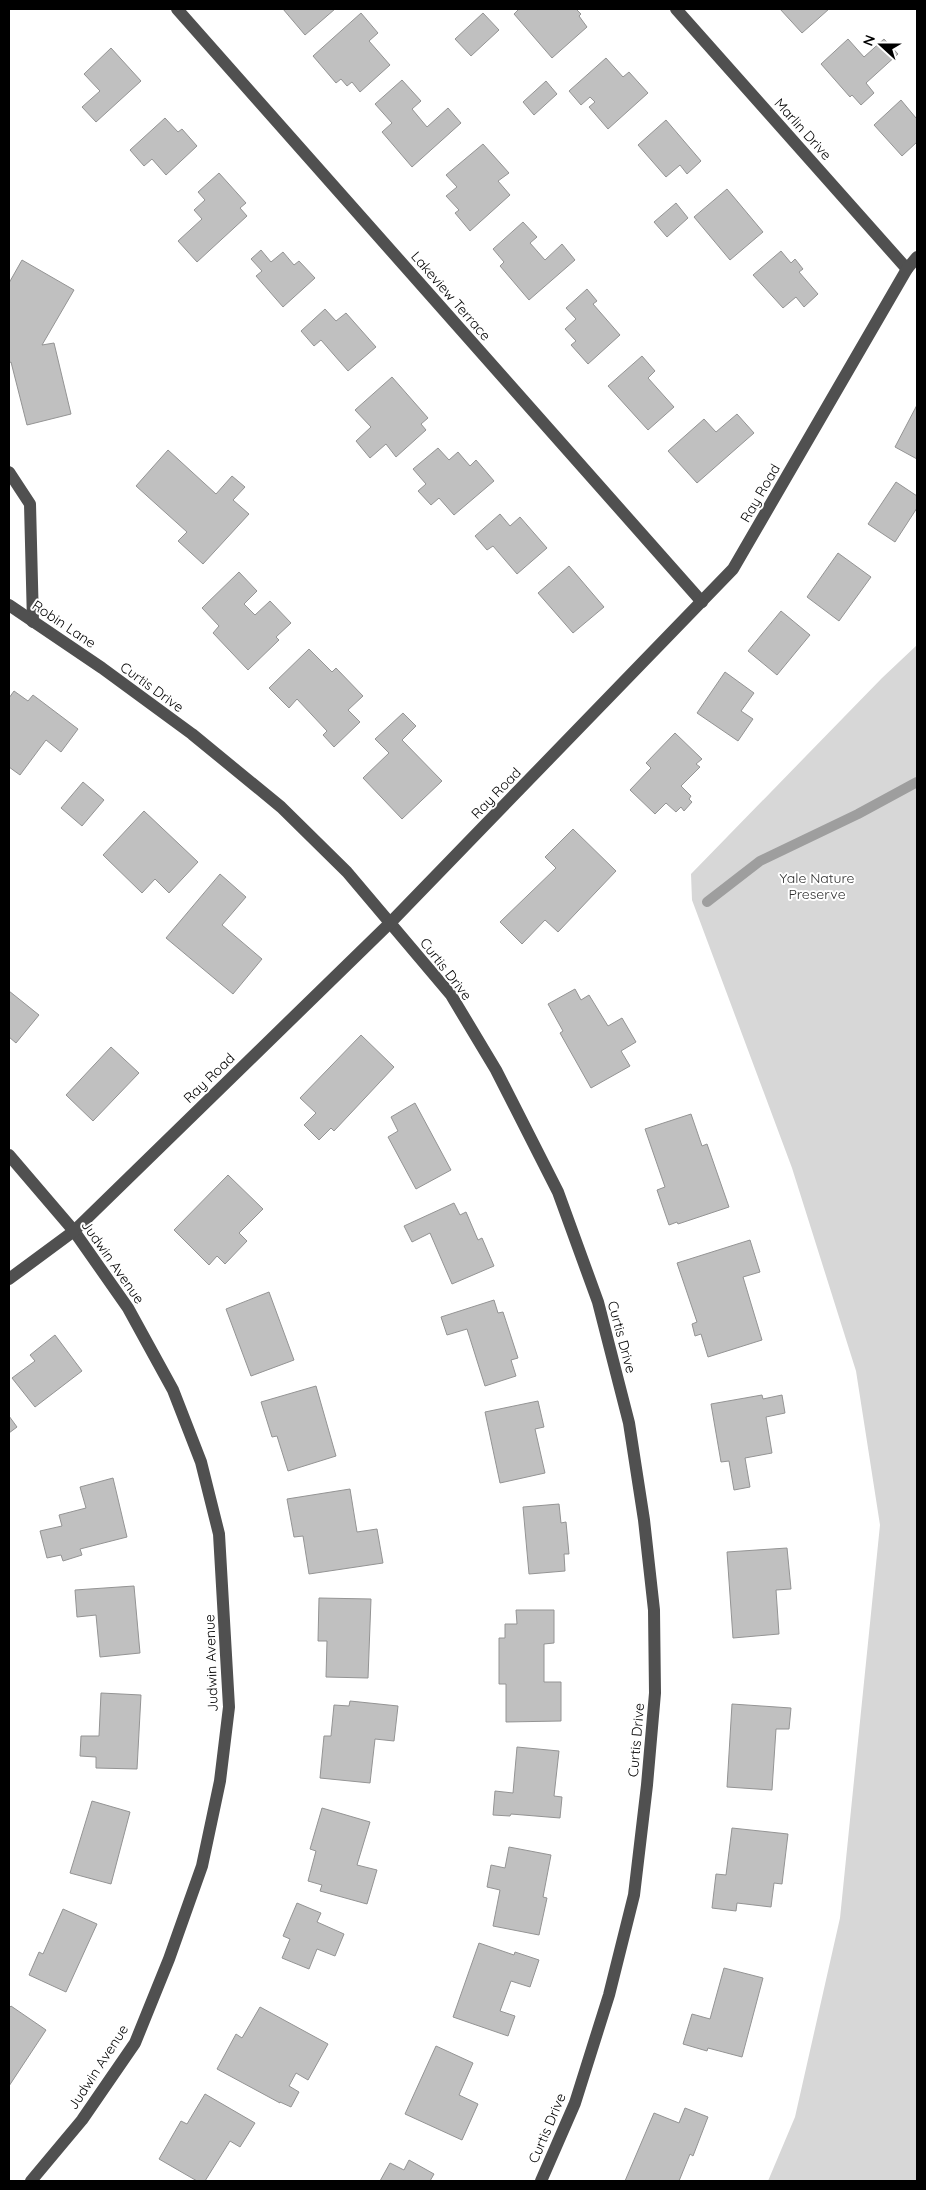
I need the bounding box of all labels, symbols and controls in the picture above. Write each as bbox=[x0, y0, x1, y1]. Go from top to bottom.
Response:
north arrow bbox=[856, 20, 906, 70]
text: N bbox=[859, 32, 879, 48]
street label: Marlin Drive bbox=[770, 94, 836, 164]
street label: Lakeview Terrace bbox=[407, 248, 495, 344]
street label: Ray Road bbox=[736, 461, 784, 525]
street label: Robin Lane bbox=[29, 596, 99, 652]
street label: Curtis Drive bbox=[117, 658, 187, 716]
street label: Ray Road bbox=[467, 764, 525, 822]
park label: Yale Nature Preserve bbox=[779, 869, 855, 903]
street label: Curtis Drive bbox=[416, 934, 476, 1004]
street label: Ray Road bbox=[180, 1049, 238, 1107]
street label: Judwin Avenue bbox=[78, 1217, 148, 1307]
street label: Curtis Drive bbox=[604, 1299, 640, 1375]
street label: Judwin Avenue bbox=[200, 1614, 222, 1712]
street label: Curtis Drive bbox=[624, 1702, 648, 1778]
street label: Judwin Avenue bbox=[64, 2021, 132, 2113]
street label: Curtis Drive bbox=[524, 2090, 570, 2166]

